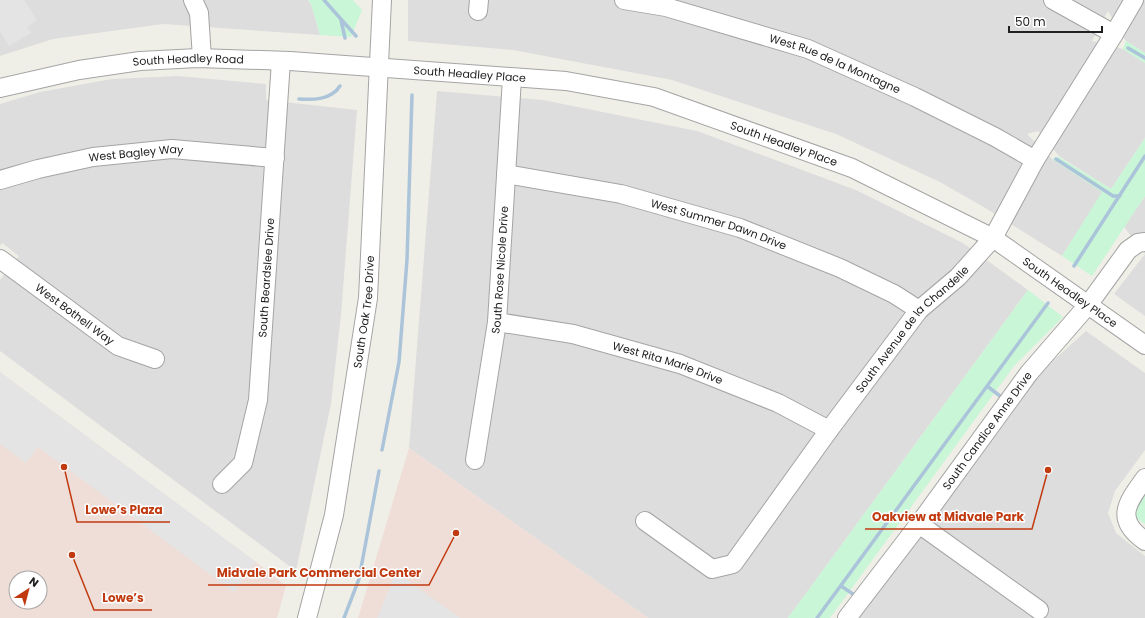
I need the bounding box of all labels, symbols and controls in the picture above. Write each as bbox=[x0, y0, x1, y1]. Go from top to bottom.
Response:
scale bar bbox=[1009, 8, 1102, 34]
text: 50 m bbox=[1015, 13, 1046, 30]
street label: West Rue de la Montagne bbox=[767, 30, 903, 98]
street label: South Headley Road bbox=[132, 50, 244, 70]
street label: South Headley Place bbox=[413, 62, 527, 86]
street label: South Headley Place bbox=[728, 117, 840, 170]
street label: West Bagley Way bbox=[88, 141, 185, 165]
street label: West Summer Dawn Drive bbox=[649, 195, 789, 254]
street label: South Rose Nicole Drive bbox=[487, 205, 512, 335]
street label: South Beardslee Drive bbox=[254, 217, 278, 338]
street label: South Headley Place bbox=[1019, 253, 1121, 331]
street label: South Oak Tree Drive bbox=[349, 255, 378, 369]
street label: South Avenue de la Chandelle bbox=[852, 262, 973, 396]
street label: West Bothell Way bbox=[32, 280, 118, 349]
street label: West Rita Marie Drive bbox=[611, 337, 725, 388]
street label: South Candice Anne Drive bbox=[938, 368, 1036, 493]
callout: Lowe’s Plaza bbox=[77, 498, 170, 522]
text: Lowe’s Plaza bbox=[85, 501, 163, 518]
callout: Oakview at Midvale Park bbox=[865, 505, 1032, 529]
text: Oakview at Midvale Park bbox=[872, 508, 1025, 525]
callout: Midvale Park Commercial Center bbox=[208, 561, 429, 585]
text: Midvale Park Commercial Center bbox=[217, 564, 421, 581]
north arrow bbox=[8, 570, 48, 610]
text: N bbox=[26, 573, 42, 591]
callout: Lowe’s bbox=[94, 586, 152, 610]
text: Lowe’s bbox=[102, 589, 144, 606]

